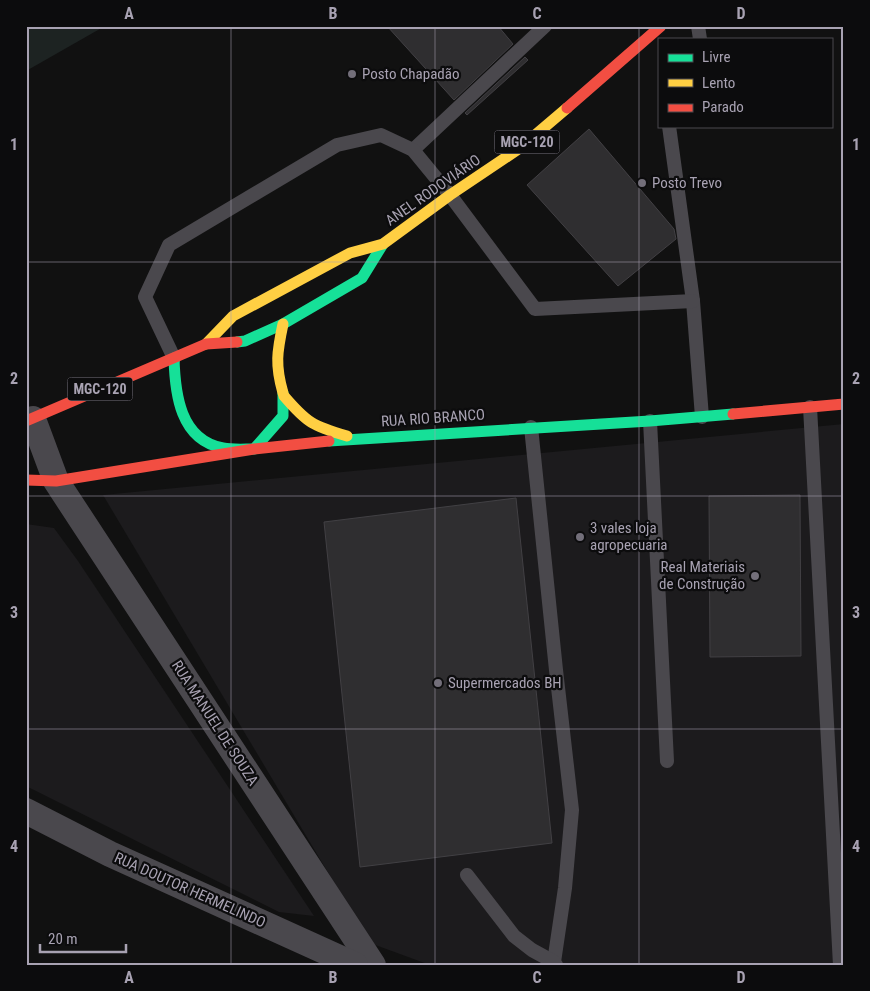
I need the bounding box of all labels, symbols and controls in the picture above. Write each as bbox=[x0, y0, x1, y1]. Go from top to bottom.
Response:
text: A bbox=[124, 4, 134, 23]
text: B bbox=[329, 4, 338, 23]
text: C bbox=[532, 4, 542, 23]
text: D bbox=[736, 4, 746, 23]
legend bbox=[658, 38, 832, 128]
text: Livre bbox=[702, 48, 730, 66]
place label: Posto Chapadão bbox=[362, 65, 460, 83]
marker: Posto Chapadão bbox=[346, 68, 358, 80]
text: Lento bbox=[702, 74, 735, 92]
text: Parado bbox=[702, 98, 744, 116]
road number: MGC-120 bbox=[494, 130, 560, 154]
text: 1 bbox=[10, 135, 18, 154]
text: 1 bbox=[852, 135, 860, 154]
street label: ANEL RODOVIÁRIO bbox=[382, 150, 484, 230]
place label: Posto Trevo bbox=[652, 174, 722, 192]
marker: Posto Trevo bbox=[636, 177, 648, 189]
text: 2 bbox=[10, 369, 18, 388]
text: 2 bbox=[852, 369, 860, 388]
road number: MGC-120 bbox=[68, 378, 132, 400]
street label: RUA RIO BRANCO bbox=[380, 405, 486, 431]
place label: 3 vales loja agropecuaria bbox=[590, 519, 668, 554]
marker: 3 vales loja agropecuaria bbox=[574, 531, 586, 543]
place label: Real Materiais de Construção bbox=[659, 558, 745, 593]
marker: Real Materiais de Construção bbox=[749, 570, 761, 582]
text: 3 bbox=[10, 603, 18, 622]
text: 3 bbox=[852, 603, 860, 622]
street label: RUA MANUEL DE SOUZA bbox=[168, 657, 262, 789]
place label: Supermercados BH bbox=[448, 674, 562, 692]
marker: Supermercados BH bbox=[432, 677, 444, 689]
text: 4 bbox=[10, 837, 18, 856]
text: 4 bbox=[852, 837, 860, 856]
street label: RUA DOUTOR HERMELINDO bbox=[112, 849, 268, 931]
scale bar bbox=[40, 921, 126, 953]
text: 20 m bbox=[48, 930, 78, 948]
text: A bbox=[124, 968, 134, 987]
text: B bbox=[329, 968, 338, 987]
text: C bbox=[532, 968, 542, 987]
text: D bbox=[736, 968, 746, 987]

